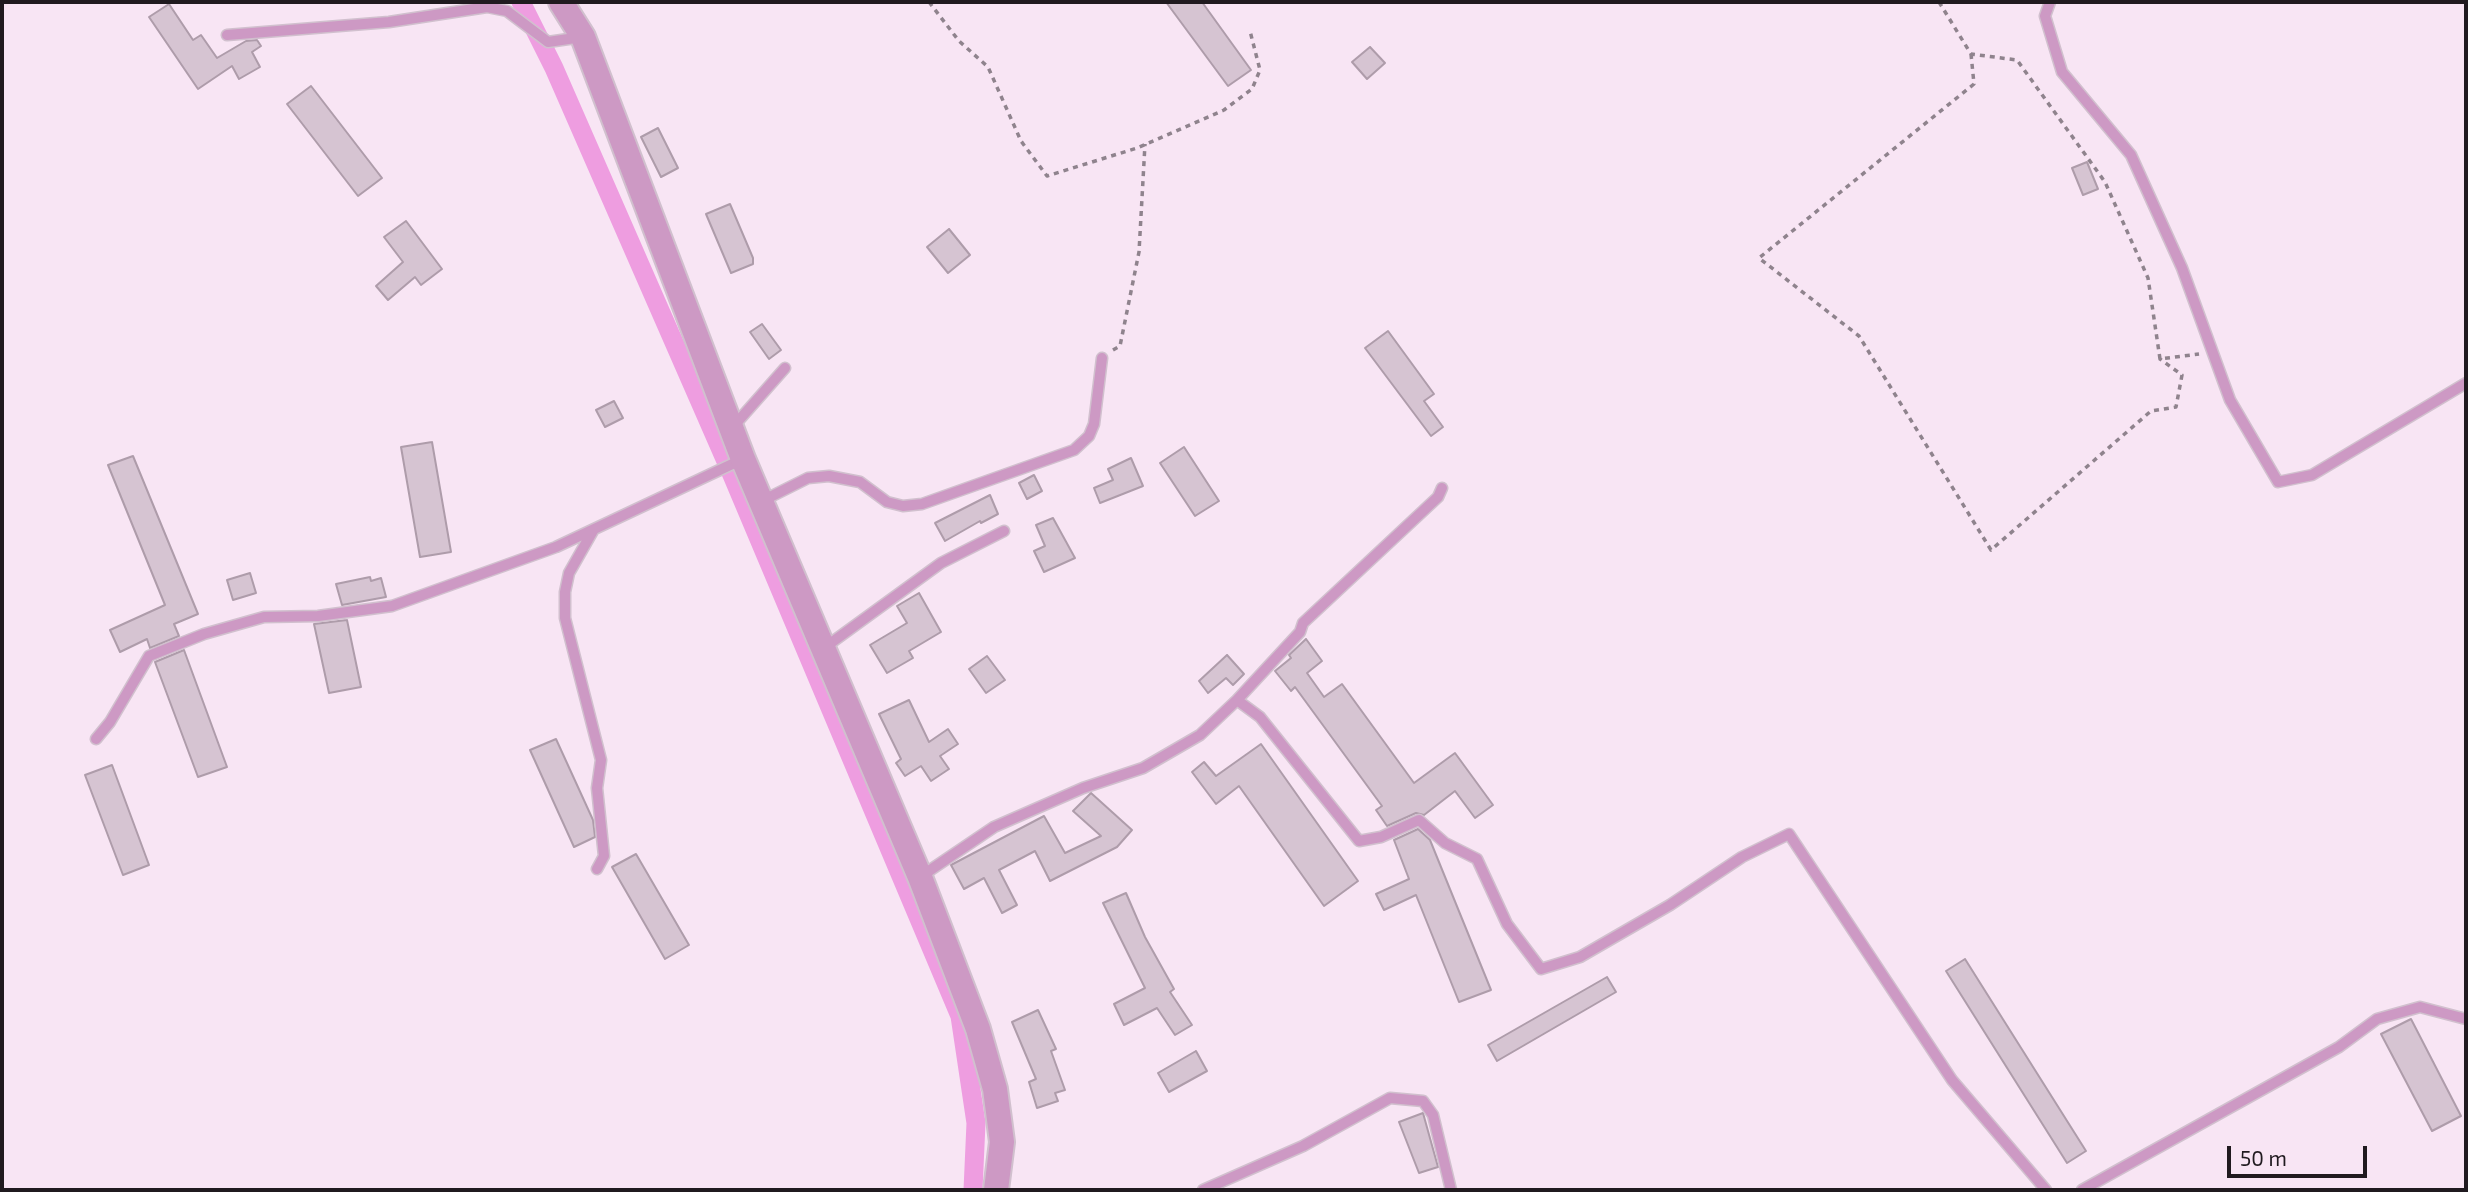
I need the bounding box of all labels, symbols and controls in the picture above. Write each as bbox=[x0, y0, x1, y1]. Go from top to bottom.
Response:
scale bar bbox=[2230, 1132, 2370, 1176]
text: 50 m bbox=[2240, 1145, 2287, 1170]

